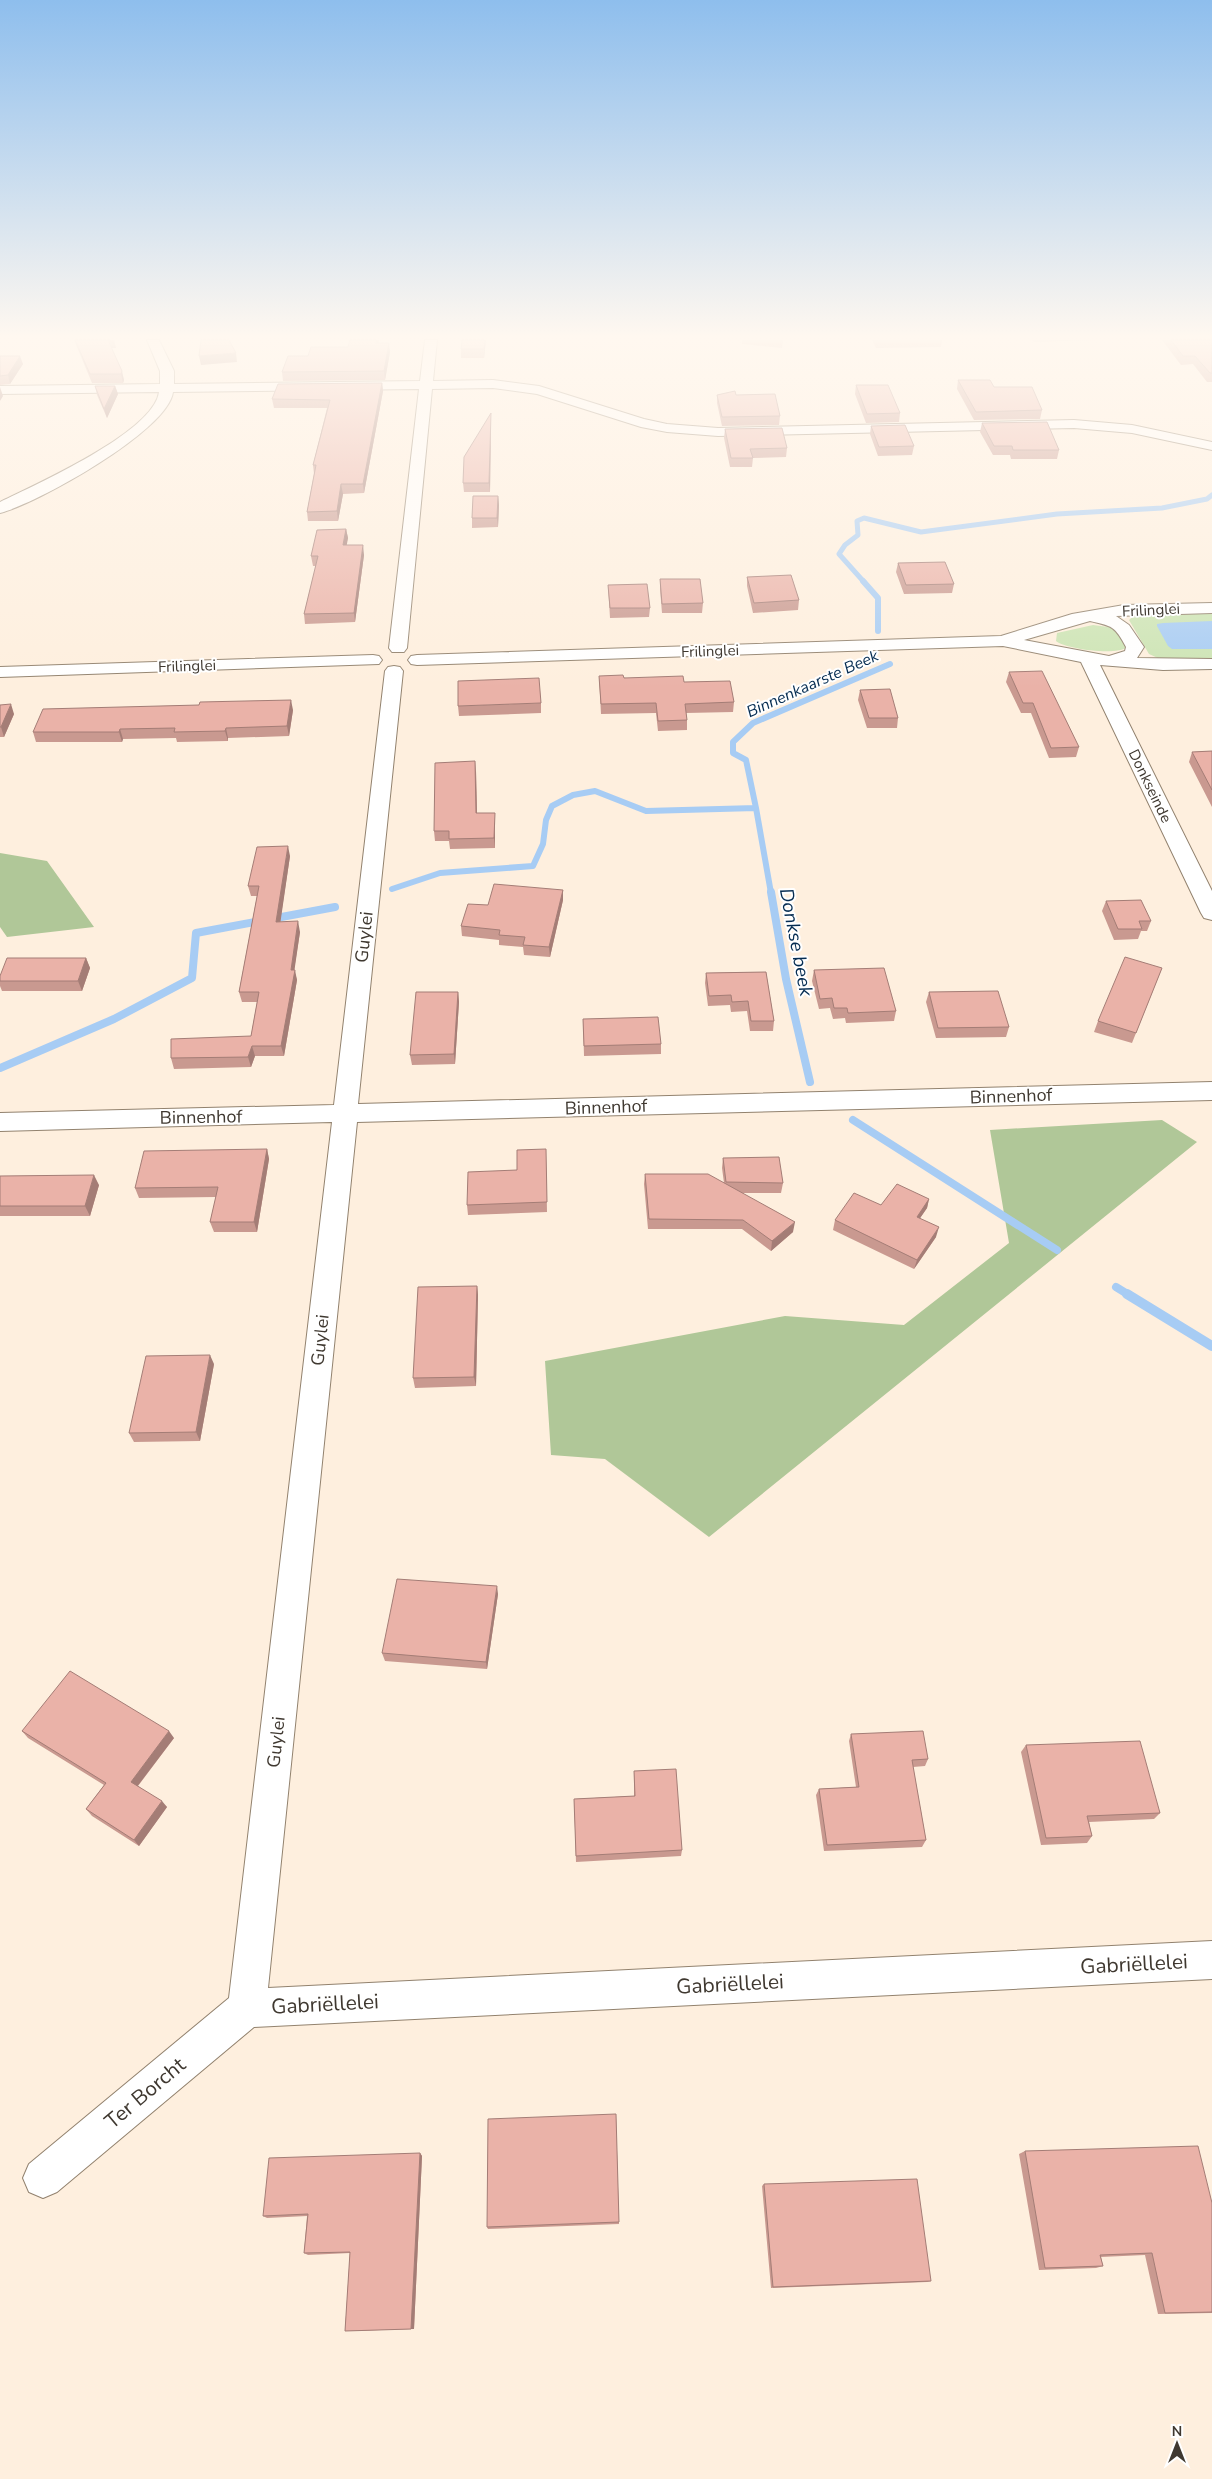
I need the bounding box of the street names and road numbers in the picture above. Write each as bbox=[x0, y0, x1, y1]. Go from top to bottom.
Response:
street label: Frilinglei bbox=[1122, 598, 1180, 622]
street label: Frilinglei bbox=[681, 640, 739, 662]
street label: Frilinglei bbox=[158, 655, 216, 677]
street label: Donkseinde bbox=[1124, 746, 1176, 826]
street label: Guylei bbox=[349, 910, 379, 964]
street label: Binnenhof bbox=[969, 1083, 1054, 1109]
street label: Binnenhof bbox=[564, 1094, 649, 1120]
street label: Binnenhof bbox=[159, 1104, 244, 1130]
street label: Guylei bbox=[305, 1313, 335, 1367]
street label: Guylei bbox=[261, 1715, 291, 1769]
street label: Gabriëllelei bbox=[1079, 1947, 1189, 1981]
street label: Gabriëllelei bbox=[675, 1967, 785, 2001]
street label: Gabriëllelei bbox=[270, 1987, 380, 2021]
street label: Ter Borcht bbox=[99, 2051, 192, 2135]

